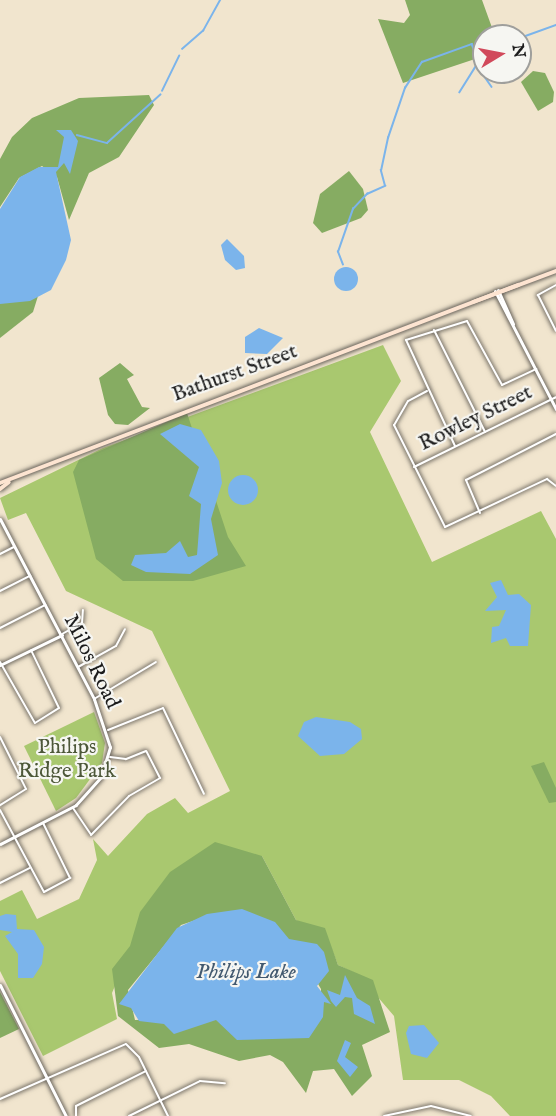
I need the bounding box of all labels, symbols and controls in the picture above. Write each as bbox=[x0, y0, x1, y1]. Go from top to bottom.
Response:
north arrow bbox=[472, 24, 532, 84]
text: N bbox=[507, 43, 529, 60]
street label: Bathurst Street bbox=[169, 340, 301, 408]
street label: Rowley Street bbox=[415, 381, 537, 457]
street label: Milos Road bbox=[57, 611, 125, 713]
park label: Philips Ridge Park bbox=[18, 735, 116, 785]
water label: Philips Lake bbox=[196, 960, 296, 986]

